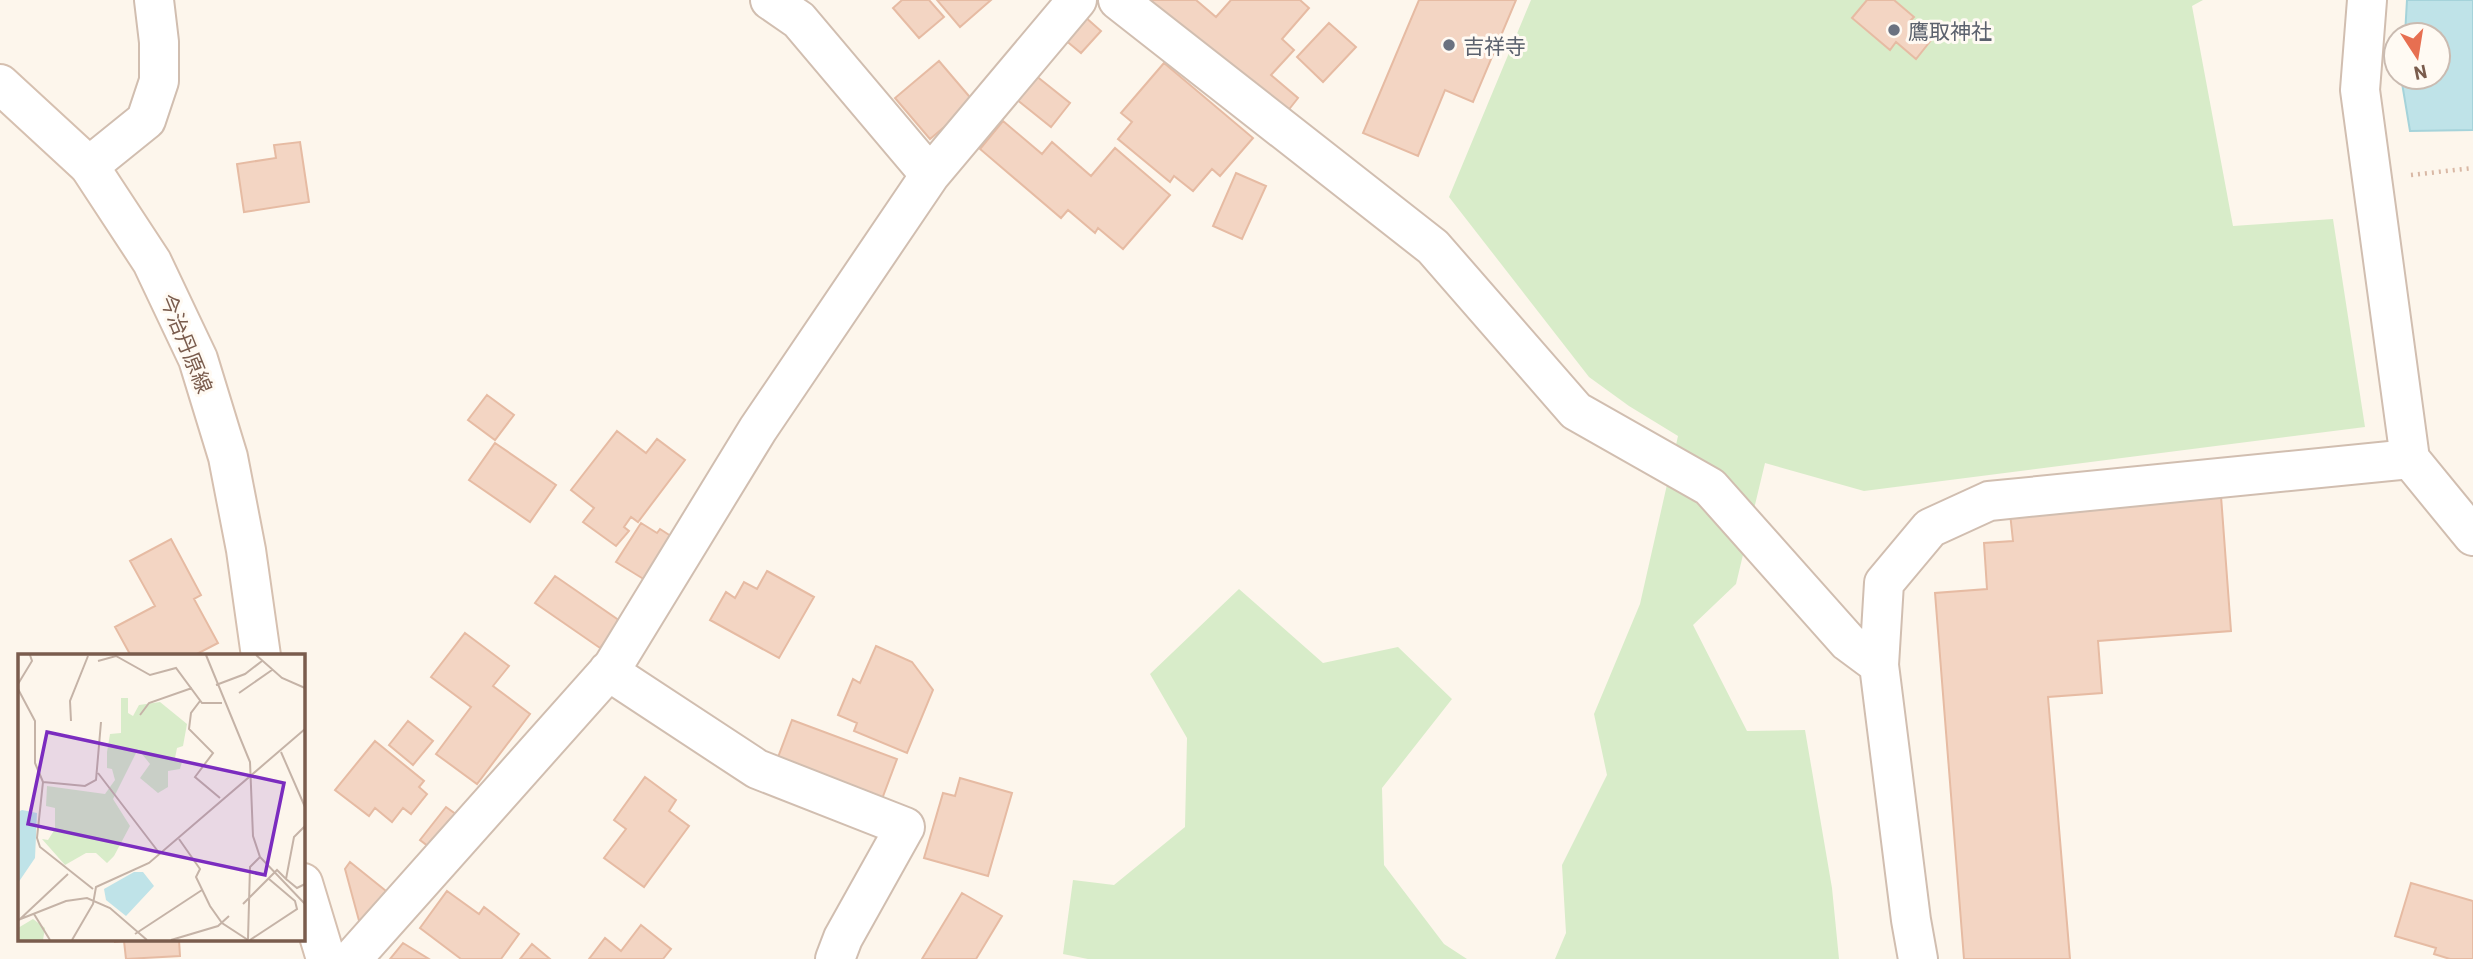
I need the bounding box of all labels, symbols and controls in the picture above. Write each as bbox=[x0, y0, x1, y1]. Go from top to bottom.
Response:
place label: 鷹取神社 bbox=[1908, 18, 1992, 43]
north arrow bbox=[2382, 21, 2452, 91]
marker: 鷹取神社 bbox=[1886, 22, 1902, 38]
place label: 吉祥寺 bbox=[1463, 33, 1526, 58]
marker: 吉祥寺 bbox=[1441, 37, 1457, 53]
text: N bbox=[2412, 61, 2429, 86]
street label: 今治丹原線 bbox=[156, 290, 218, 396]
inset map bbox=[18, 654, 304, 942]

